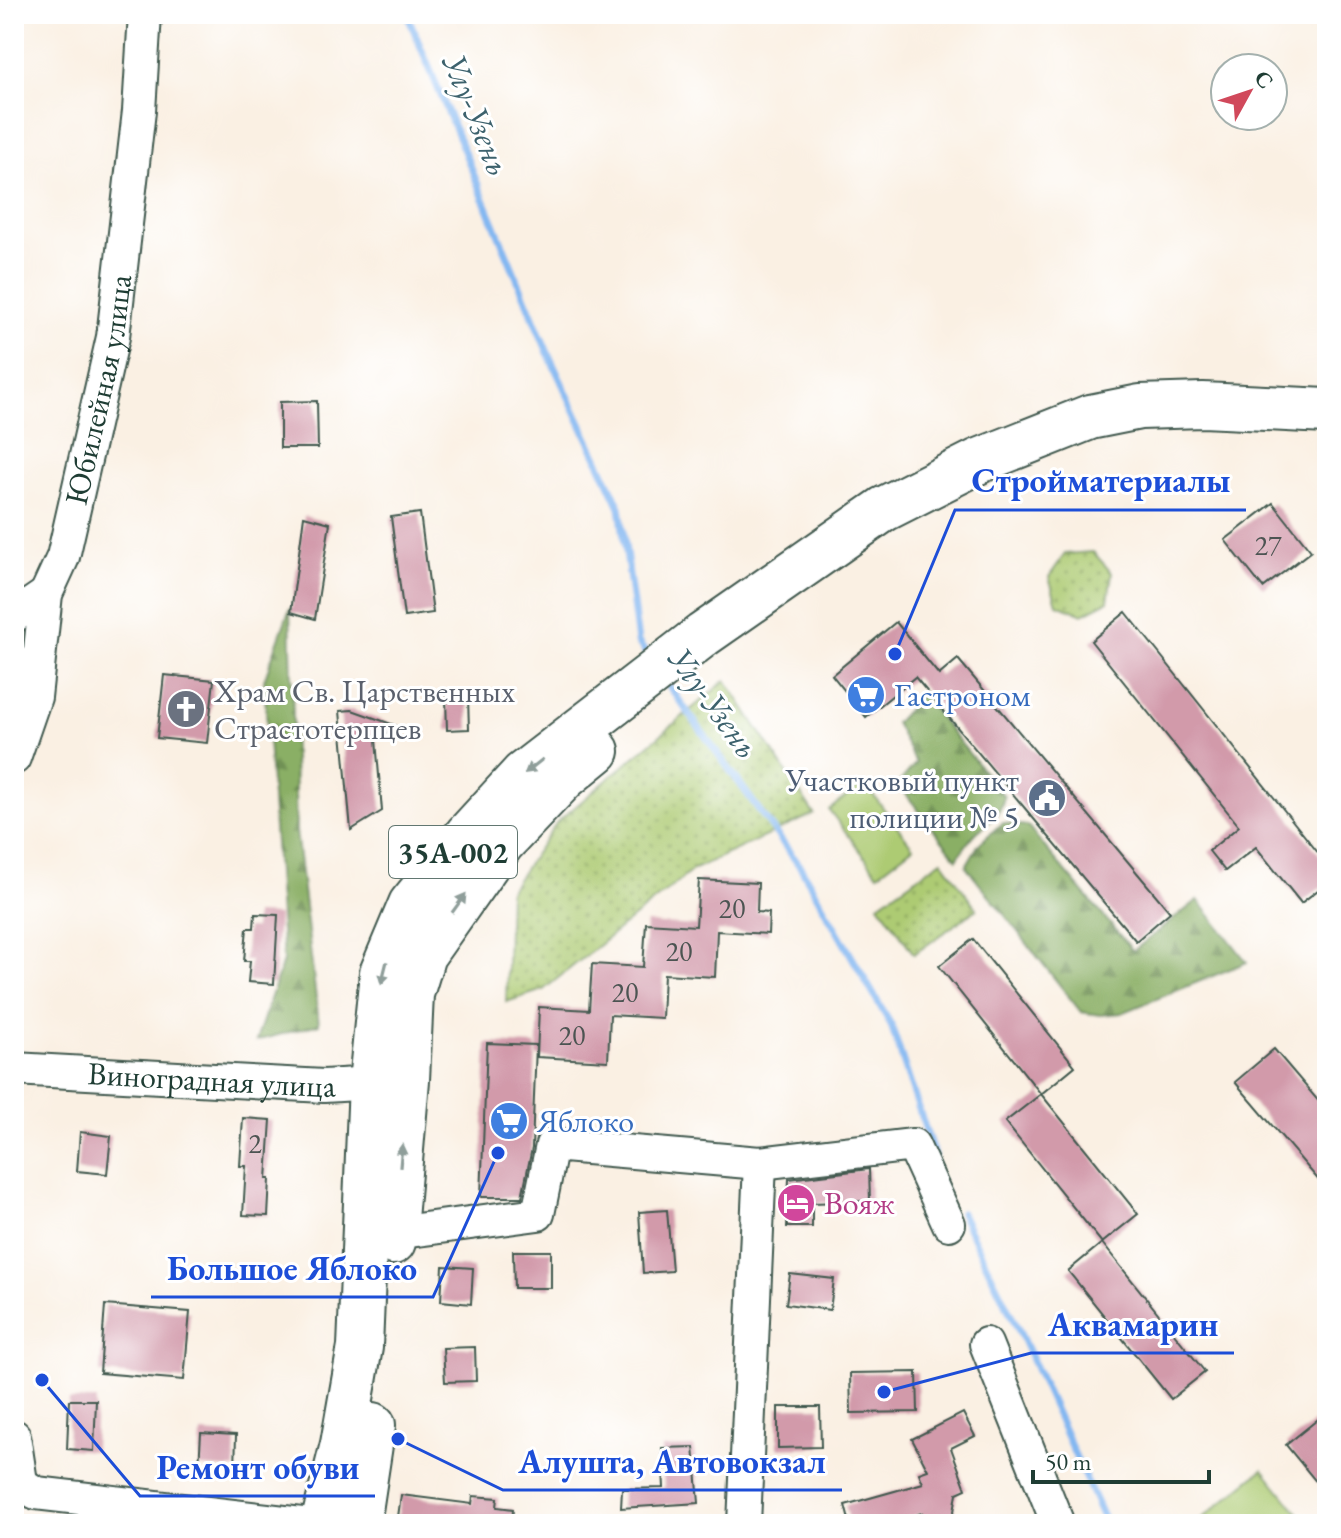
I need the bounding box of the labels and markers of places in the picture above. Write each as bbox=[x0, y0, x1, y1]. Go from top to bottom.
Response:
callout: Стройматериалы bbox=[955, 452, 1246, 510]
place label: Храм Св. Царственных Страстотерпцев bbox=[213, 670, 515, 749]
supermarket icon: Гастроном bbox=[845, 674, 887, 716]
place label: Гастроном bbox=[894, 674, 1031, 716]
church icon: Храм Св. Царственных Страстотерпцев bbox=[165, 688, 207, 730]
place label: Участковый пункт полиции № 5 bbox=[784, 759, 1019, 838]
public building icon: Участковый пункт полиции № 5 bbox=[1026, 777, 1068, 819]
supermarket icon: Яблоко bbox=[488, 1100, 530, 1142]
place label: Яблоко bbox=[536, 1100, 634, 1142]
hotel icon: Вояж bbox=[775, 1182, 817, 1224]
place label: Вояж bbox=[824, 1182, 895, 1224]
callout: Большое Яблоко bbox=[151, 1239, 433, 1297]
callout: Аквамарин bbox=[1031, 1295, 1234, 1353]
callout: Алушта, Автовокзал bbox=[503, 1432, 842, 1490]
callout: Ремонт обуви bbox=[140, 1438, 375, 1496]

